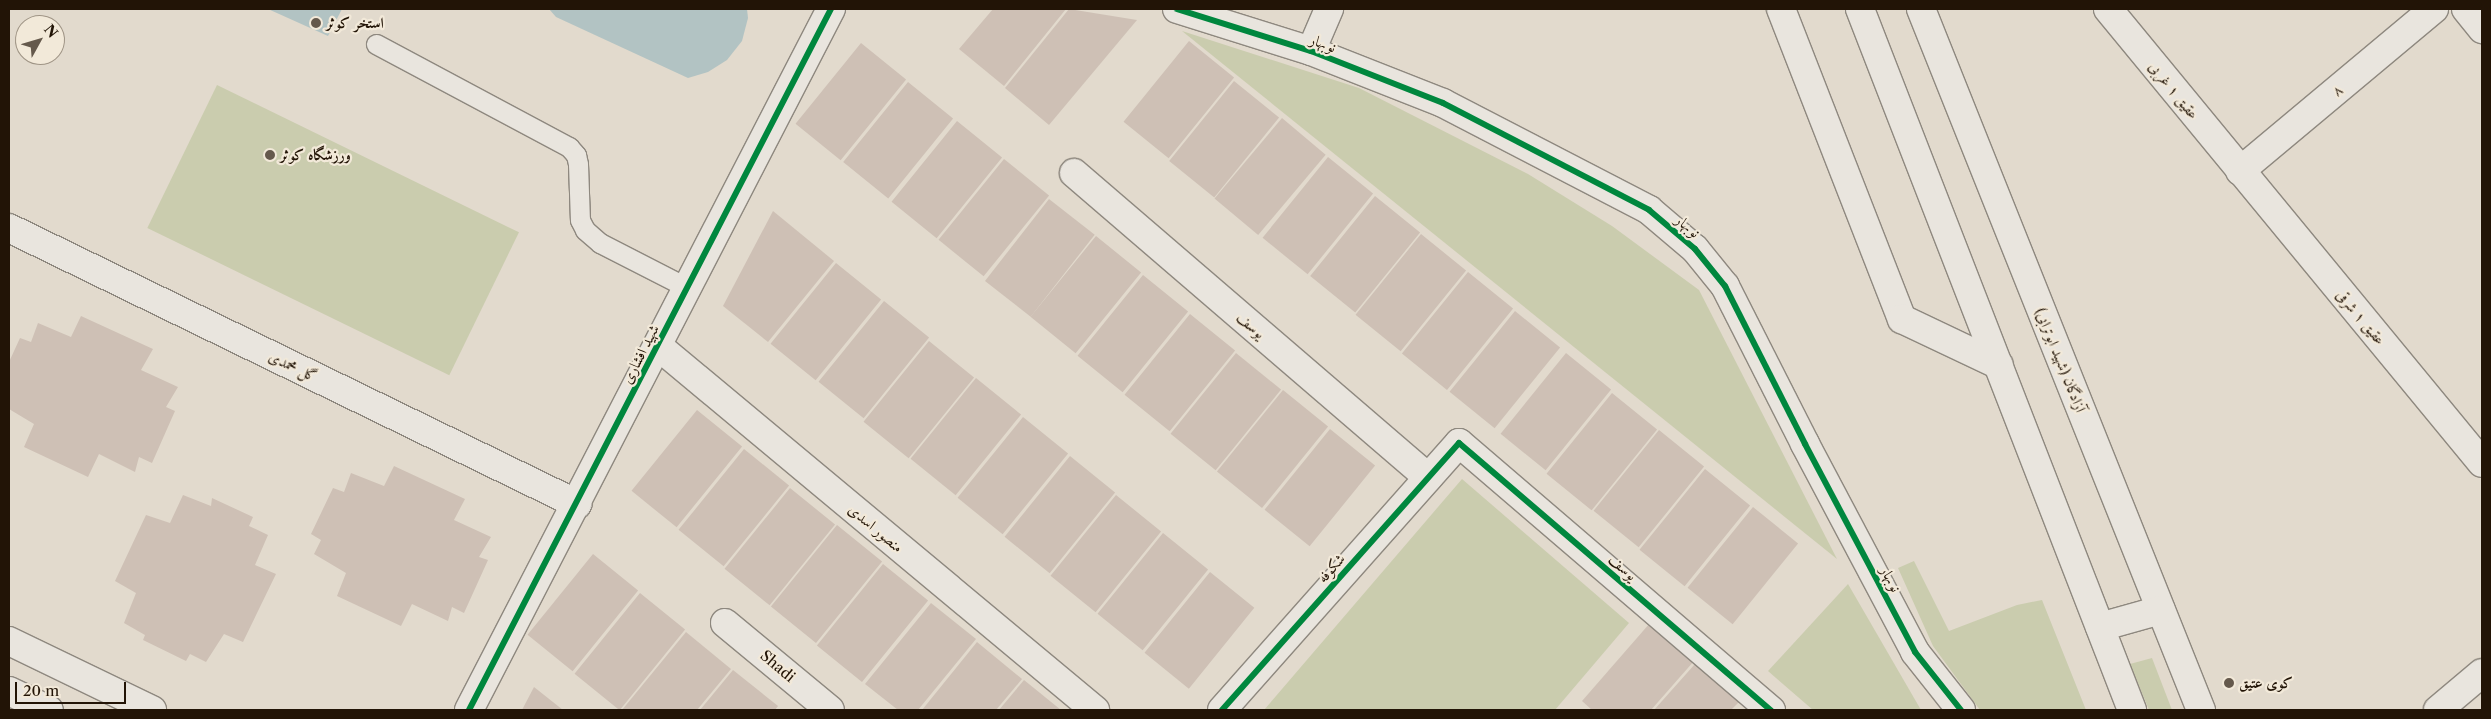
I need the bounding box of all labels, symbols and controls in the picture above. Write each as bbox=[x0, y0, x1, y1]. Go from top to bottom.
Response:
place label: استخر کوثر bbox=[326, 14, 384, 32]
north arrow bbox=[15, 15, 65, 65]
marker: استخر کوثر bbox=[310, 17, 322, 29]
text: N bbox=[40, 21, 62, 42]
street label: نوبهار bbox=[1307, 30, 1339, 56]
street label: عقیق ۱ غربی bbox=[2145, 58, 2203, 122]
street label: ۸ bbox=[2328, 80, 2346, 100]
place label: ورزشگاه کوثر bbox=[280, 146, 351, 164]
marker: ورزشگاه کوثر bbox=[264, 149, 276, 161]
street label: نوبهار bbox=[1672, 211, 1704, 241]
street label: عقیق ۱ شرقی bbox=[2333, 286, 2389, 348]
street label: آزادگان (شهید ابوترابی) bbox=[2032, 305, 2090, 415]
street label: یوسف bbox=[1233, 308, 1269, 342]
street label: شهید افشاری bbox=[617, 321, 663, 387]
street label: گل محمدی bbox=[266, 347, 320, 385]
street label: منصور اسدی bbox=[845, 500, 907, 556]
street label: شکوفه bbox=[1313, 550, 1349, 586]
street label: یوسف bbox=[1605, 550, 1641, 584]
street label: نوبهار bbox=[1877, 563, 1905, 595]
street label: Shadi bbox=[757, 646, 799, 686]
scale bar bbox=[18, 672, 129, 704]
place label: کوی عتیق bbox=[2239, 674, 2293, 692]
marker: کوی عتیق bbox=[2223, 677, 2235, 689]
text: 20 m bbox=[23, 681, 59, 700]

